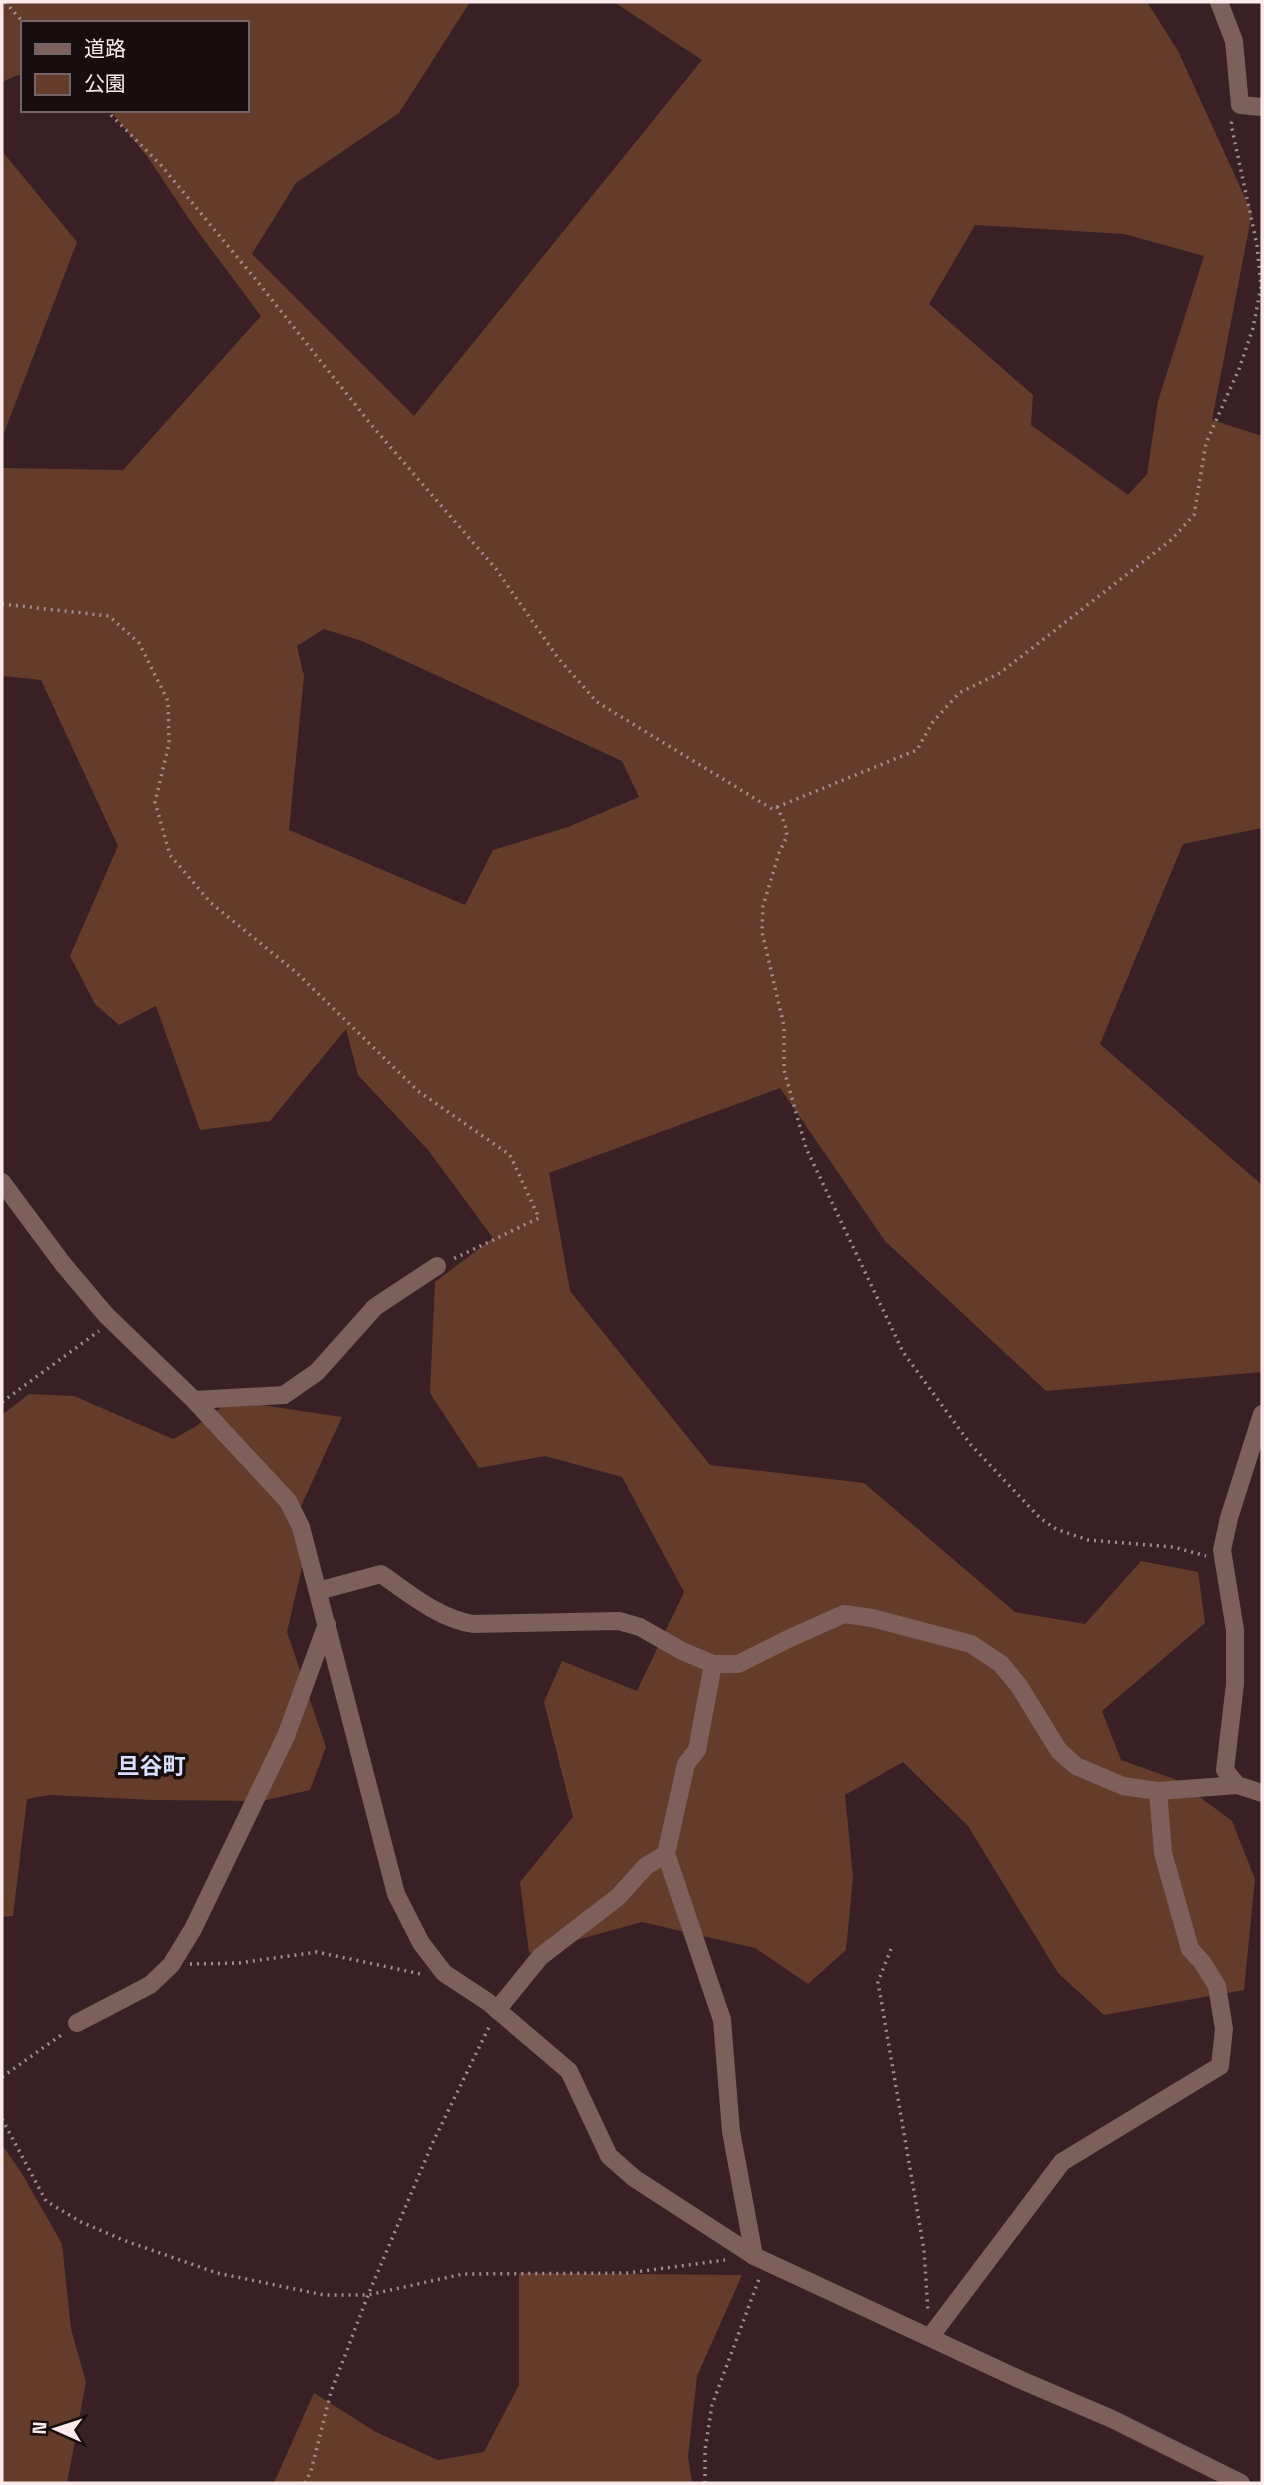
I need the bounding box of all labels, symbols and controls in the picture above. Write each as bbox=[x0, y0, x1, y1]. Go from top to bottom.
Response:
legend bbox=[21, 21, 248, 112]
text: 道路 bbox=[84, 35, 126, 62]
text: 公園 bbox=[84, 70, 126, 97]
district label: 旦谷町 bbox=[117, 1751, 186, 1781]
north arrow bbox=[21, 2394, 91, 2464]
text: N bbox=[27, 2421, 52, 2435]

